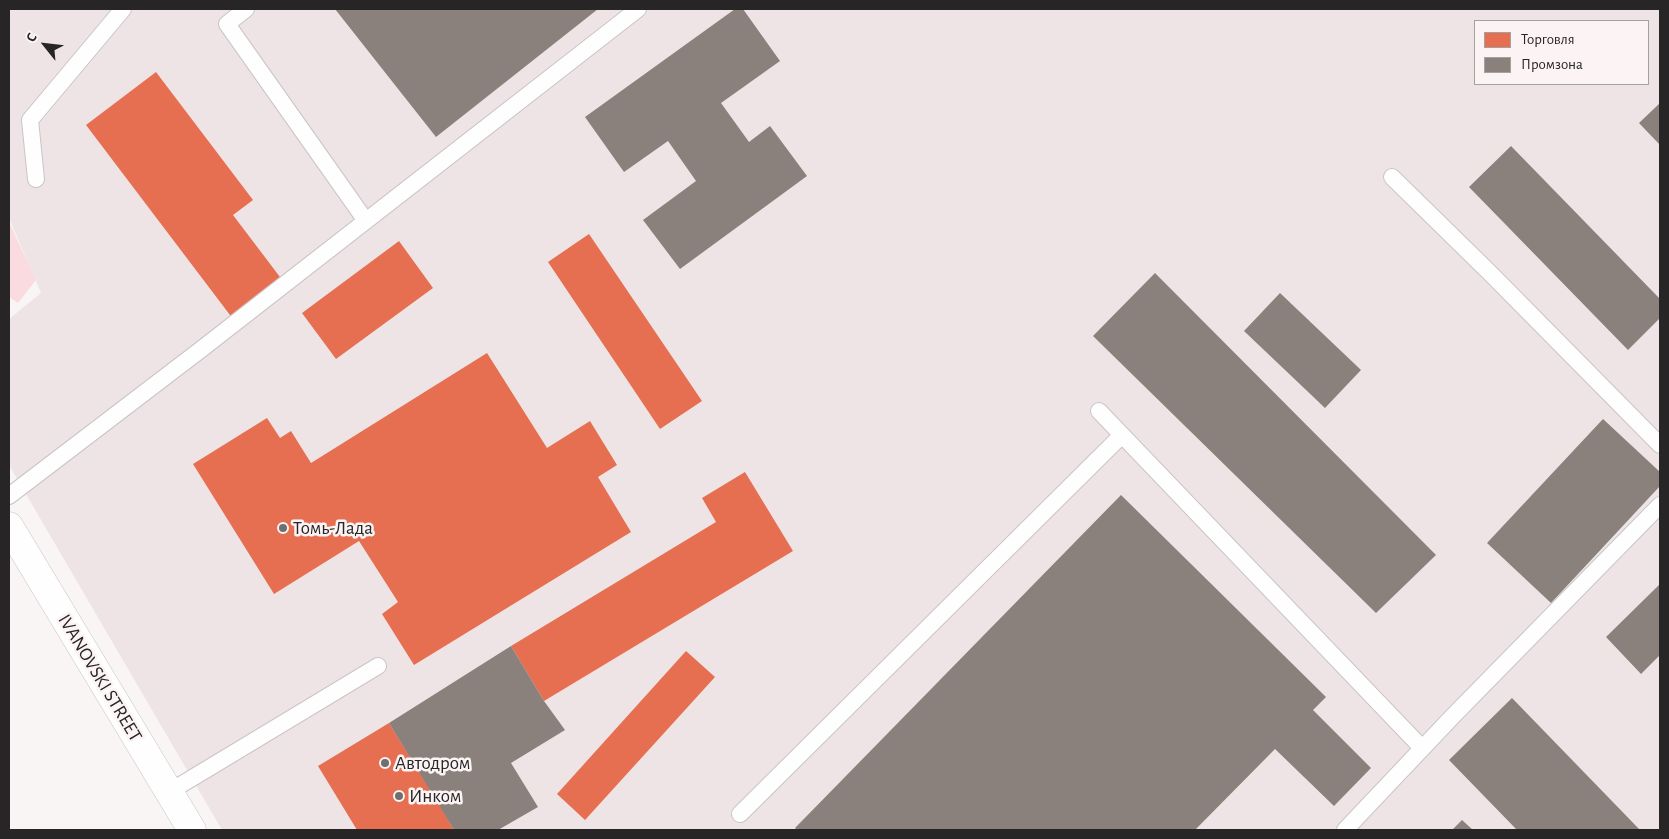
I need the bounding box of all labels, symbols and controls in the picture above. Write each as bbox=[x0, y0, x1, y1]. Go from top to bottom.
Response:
north arrow bbox=[20, 20, 70, 70]
legend bbox=[1474, 20, 1649, 85]
text: С bbox=[24, 31, 40, 45]
text: Торговля bbox=[1521, 32, 1575, 47]
text: Промзона bbox=[1521, 57, 1583, 72]
place label: Томь-Лада bbox=[293, 517, 373, 539]
marker: Томь-Лада bbox=[277, 522, 289, 534]
street label: IVANOVSKI STREET bbox=[53, 610, 147, 746]
place label: Автодром bbox=[395, 752, 470, 774]
marker: Автодром bbox=[379, 757, 391, 769]
place label: Инком bbox=[409, 785, 461, 807]
marker: Инком bbox=[393, 790, 405, 802]

